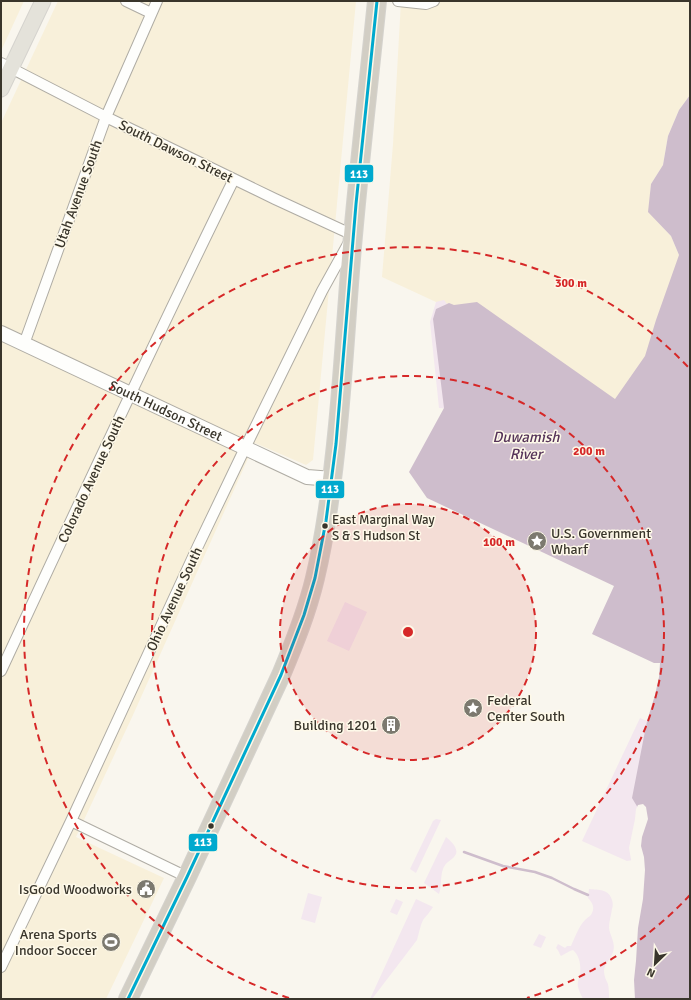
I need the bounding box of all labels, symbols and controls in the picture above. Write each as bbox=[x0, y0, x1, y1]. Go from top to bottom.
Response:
street label: South Dawson Street bbox=[116, 116, 236, 187]
street label: Utah Avenue South bbox=[51, 138, 106, 251]
line badge: 113 bbox=[344, 164, 374, 183]
text: 113 bbox=[350, 168, 368, 181]
text: 300 m bbox=[555, 276, 587, 291]
street label: South Hudson Street bbox=[106, 377, 225, 445]
street label: Colorado Avenue South bbox=[54, 413, 129, 546]
water label: Duwamish River bbox=[493, 428, 560, 463]
text: 200 m bbox=[573, 444, 605, 459]
line badge: 113 bbox=[315, 480, 345, 499]
text: 113 bbox=[321, 483, 339, 496]
place label: East Marginal Way S & S Hudson St bbox=[332, 512, 435, 544]
marker: East Marginal Way S & S Hudson St bbox=[320, 521, 330, 531]
place label: U.S. Government Wharf bbox=[551, 525, 651, 558]
place icon: U.S. Government Wharf bbox=[526, 530, 548, 552]
text: 100 m bbox=[483, 535, 515, 550]
street label: Ohio Avenue South bbox=[143, 544, 206, 654]
centre of rings bbox=[401, 625, 415, 639]
place label: Federal Center South bbox=[487, 692, 565, 725]
place icon: Federal Center South bbox=[462, 697, 484, 719]
building icon: Building 1201 bbox=[380, 714, 402, 736]
place label: Building 1201 bbox=[294, 717, 377, 734]
unlabelled marker bbox=[206, 821, 216, 831]
line badge: 113 bbox=[188, 833, 218, 852]
text: 113 bbox=[194, 836, 212, 849]
public building icon: IsGood Woodworks bbox=[135, 878, 157, 900]
place label: IsGood Woodworks bbox=[19, 881, 132, 898]
place label: Arena Sports Indoor Soccer bbox=[15, 926, 98, 959]
sports icon: Arena Sports Indoor Soccer bbox=[100, 931, 122, 953]
north arrow bbox=[635, 944, 675, 984]
text: N bbox=[645, 965, 657, 980]

